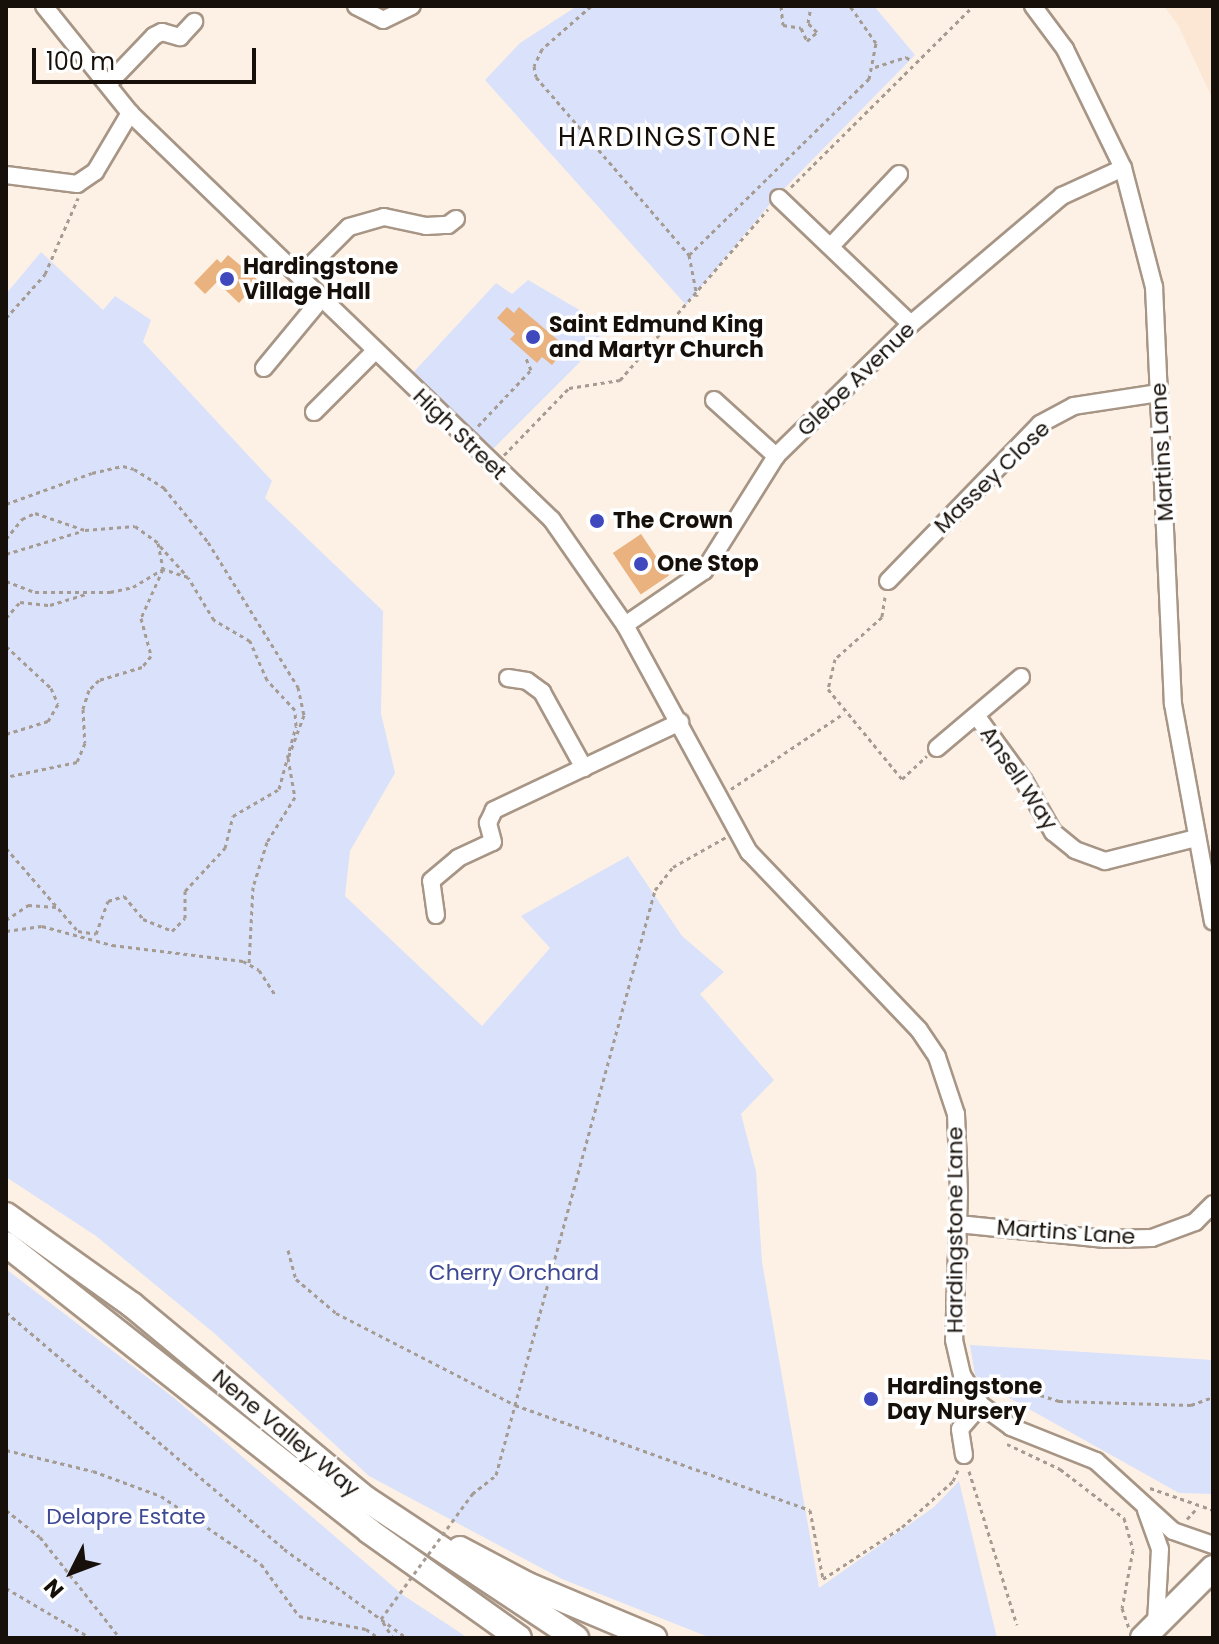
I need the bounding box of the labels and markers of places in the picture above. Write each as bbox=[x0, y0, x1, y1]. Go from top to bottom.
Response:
place label: Hardingstone Village Hall bbox=[243, 253, 398, 304]
marker: Hardingstone Village Hall bbox=[218, 270, 236, 288]
place label: Saint Edmund King and Martyr Church bbox=[549, 311, 764, 362]
marker: Saint Edmund King and Martyr Church bbox=[524, 328, 542, 346]
place label: The Crown bbox=[613, 508, 733, 534]
marker: The Crown bbox=[588, 512, 606, 530]
place label: One Stop bbox=[657, 551, 759, 577]
marker: One Stop bbox=[632, 555, 650, 573]
place label: Hardingstone Day Nursery bbox=[887, 1373, 1042, 1424]
marker: Hardingstone Day Nursery bbox=[862, 1390, 880, 1408]

